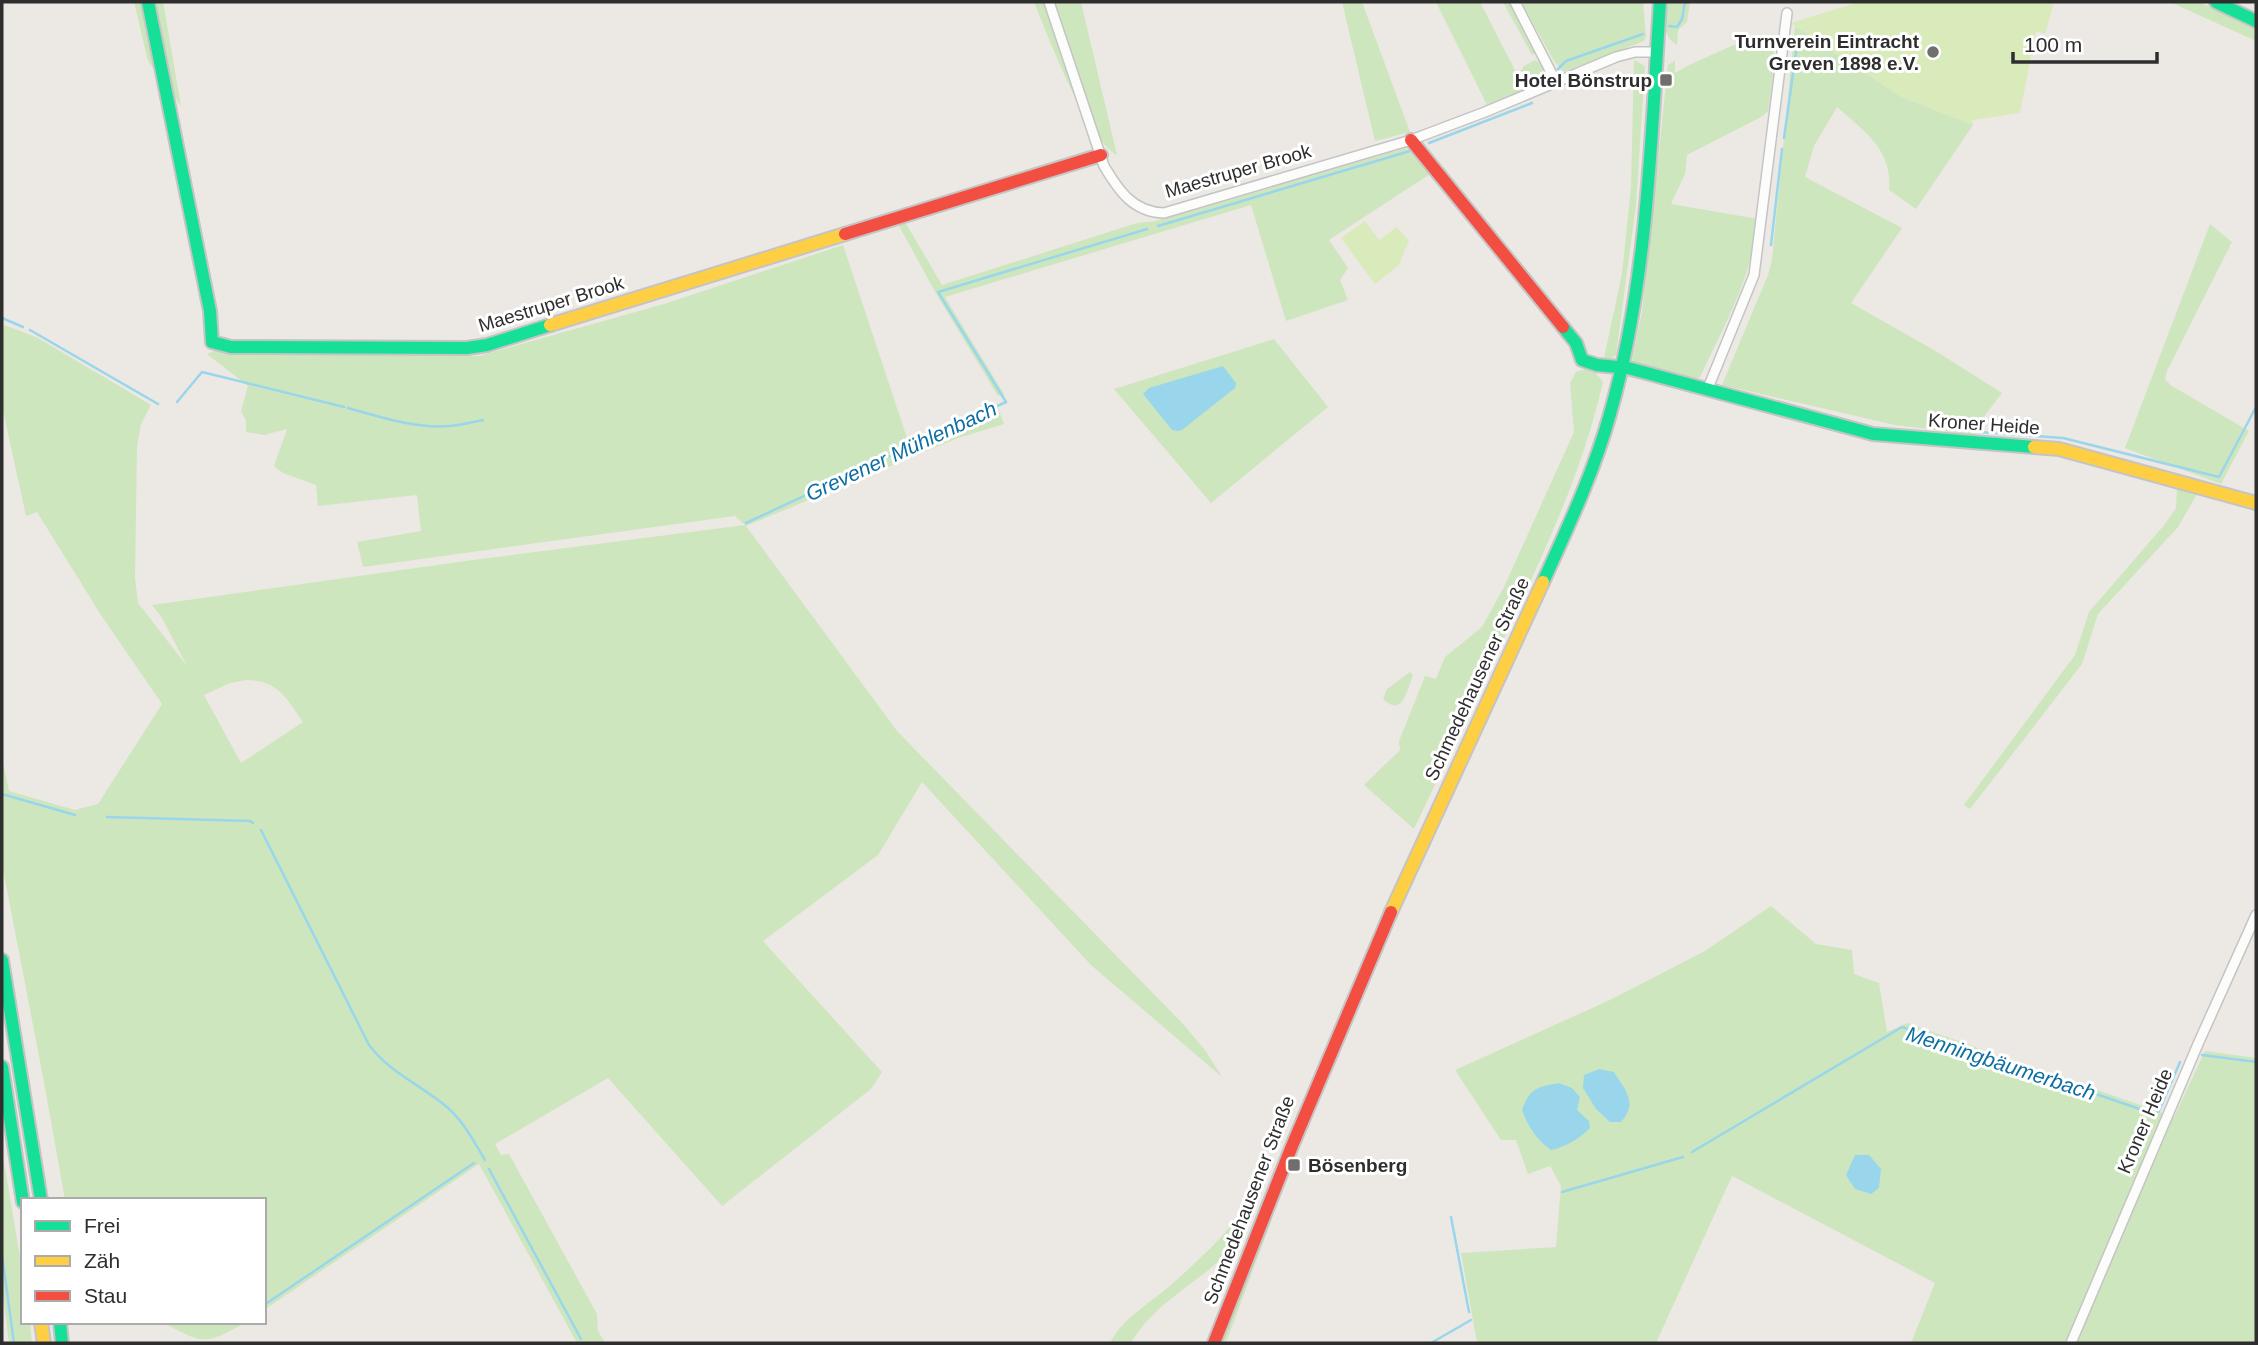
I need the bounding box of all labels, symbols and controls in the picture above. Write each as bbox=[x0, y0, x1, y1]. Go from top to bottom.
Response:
scale bar bbox=[2013, 21, 2156, 65]
place label: Turnverein Eintracht Greven 1898 e.V. bbox=[1735, 31, 1920, 74]
text: 100 m bbox=[2024, 33, 2082, 56]
marker: Turnverein Eintracht Greven 1898 e.V. bbox=[1925, 44, 1941, 60]
place label: Hotel Bönstrup bbox=[1515, 70, 1652, 91]
marker: Hotel Bönstrup bbox=[1658, 72, 1674, 88]
street label: Maestruper Brook bbox=[1163, 140, 1314, 202]
street label: Maestruper Brook bbox=[476, 272, 627, 336]
water label: Grevener Mühlenbach bbox=[802, 397, 1000, 505]
street label: Kroner Heide bbox=[1927, 410, 2041, 438]
street label: Schmedehausener Straße bbox=[1421, 574, 1533, 784]
water label: Menningbäumerbach bbox=[1904, 1022, 2098, 1104]
street label: Kroner Heide bbox=[2113, 1065, 2177, 1177]
street label: Schmedehausener Straße bbox=[1199, 1093, 1299, 1307]
place label: Bösenberg bbox=[1308, 1155, 1407, 1176]
marker: Bösenberg bbox=[1286, 1157, 1302, 1173]
legend bbox=[21, 1198, 266, 1324]
text: Frei bbox=[84, 1214, 120, 1237]
text: Zäh bbox=[84, 1249, 120, 1272]
text: Stau bbox=[84, 1284, 127, 1307]

